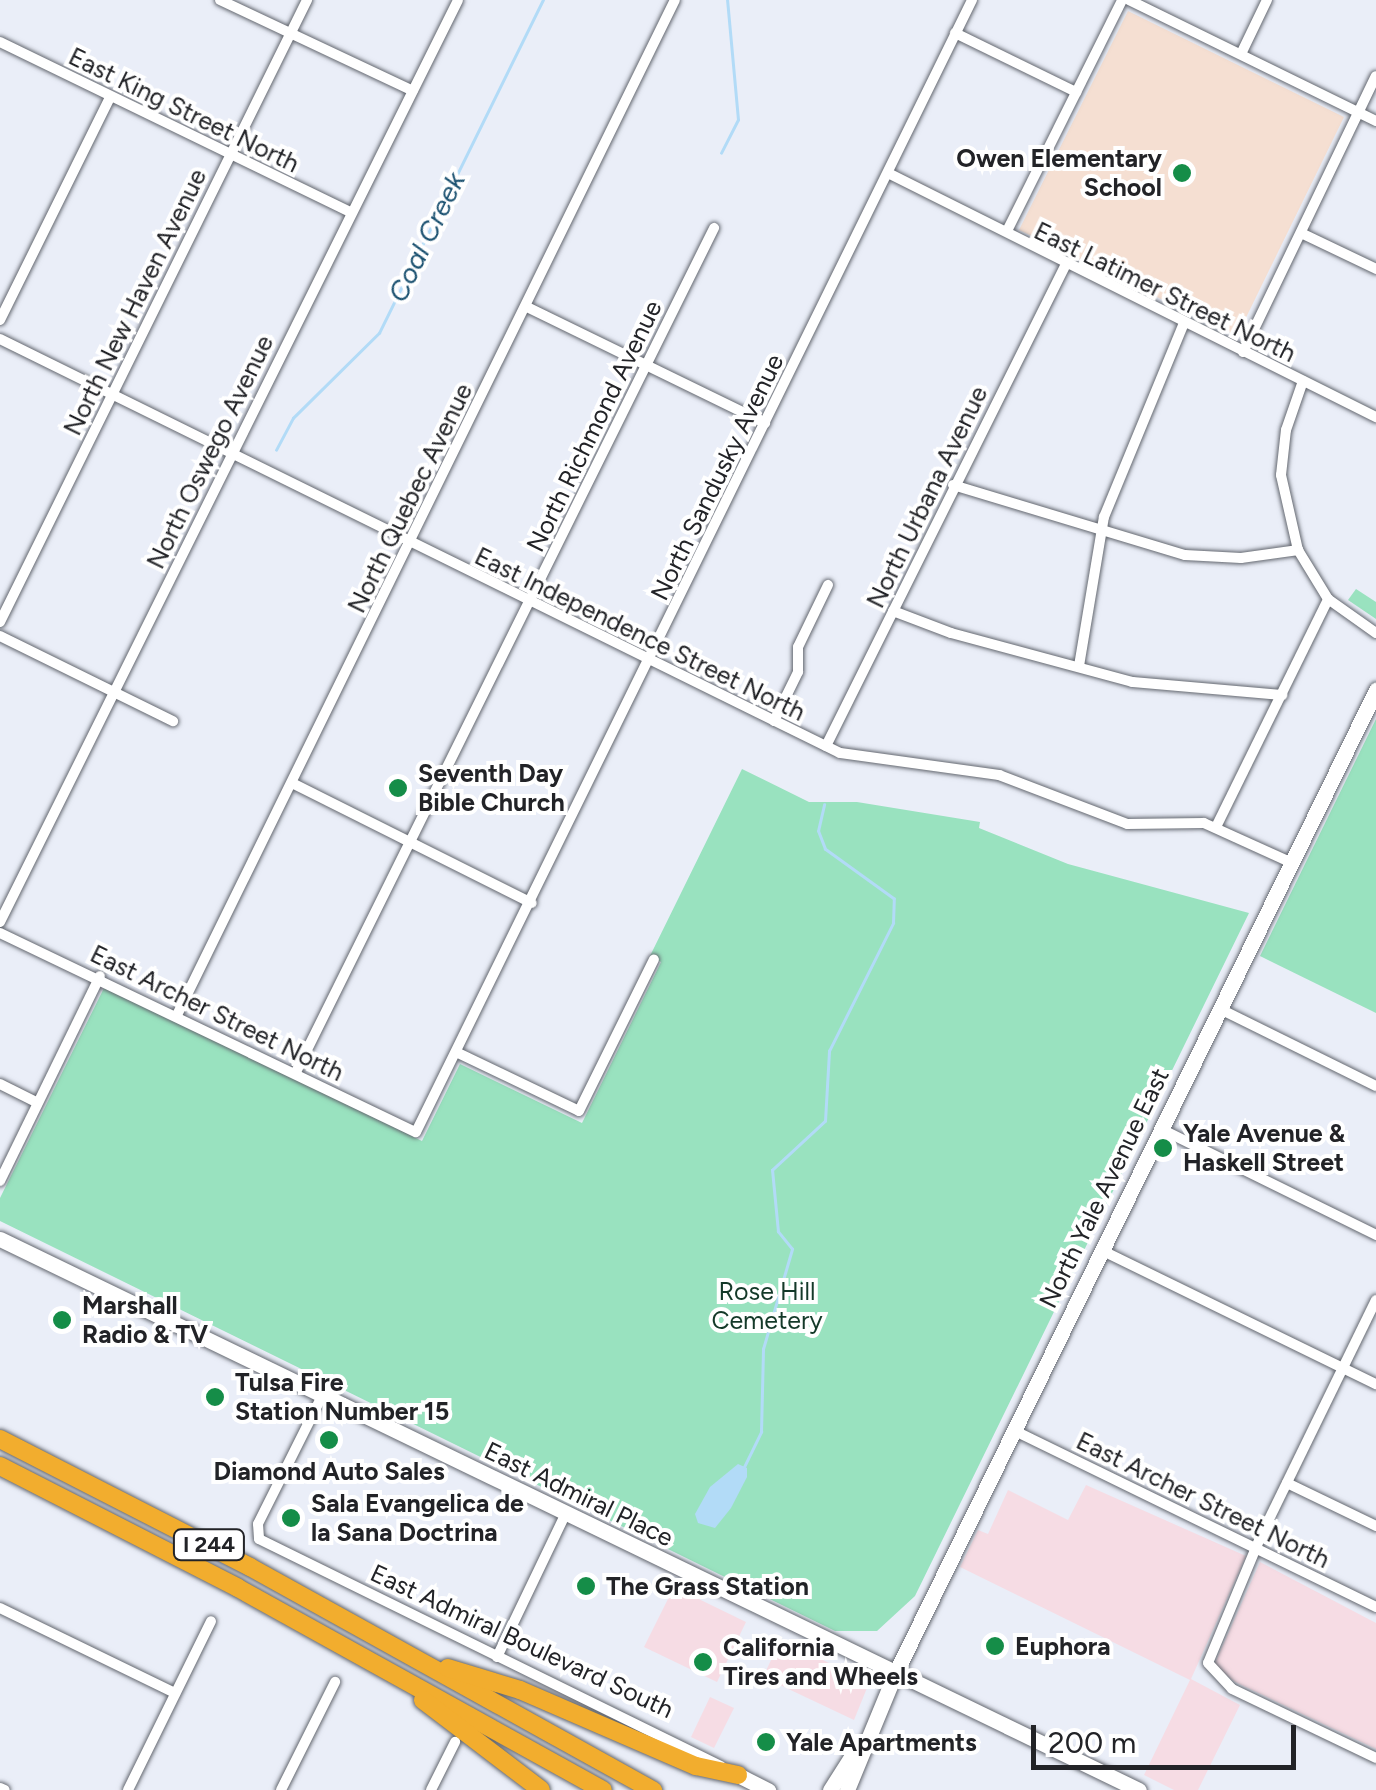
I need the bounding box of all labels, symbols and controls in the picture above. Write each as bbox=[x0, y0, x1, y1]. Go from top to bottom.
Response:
street label: East King Street North bbox=[64, 41, 304, 179]
place label: Owen Elementary School bbox=[956, 144, 1162, 203]
marker: Owen Elementary School bbox=[1171, 162, 1193, 184]
street label: North New Haven Avenue bbox=[57, 164, 213, 440]
water label: Coal Creek bbox=[380, 167, 472, 307]
street label: East Latimer Street North bbox=[1029, 216, 1301, 368]
street label: North Richmond Avenue bbox=[520, 295, 668, 557]
street label: North Oswego Avenue bbox=[140, 330, 280, 574]
street label: North Sandusky Avenue bbox=[644, 349, 790, 605]
street label: North Quebec Avenue bbox=[341, 378, 479, 618]
street label: North Urbana Avenue bbox=[860, 381, 994, 613]
street label: East Independence Street North bbox=[470, 541, 810, 727]
place label: Seventh Day Bible Church bbox=[418, 759, 565, 818]
marker: Seventh Day Bible Church bbox=[387, 777, 409, 799]
street label: East Archer Street North bbox=[86, 939, 348, 1087]
street label: North Yale Avenue East bbox=[1033, 1063, 1175, 1313]
place label: Yale Avenue & Haskell Street bbox=[1183, 1119, 1345, 1178]
marker: Yale Avenue & Haskell Street bbox=[1152, 1137, 1174, 1159]
park label: Rose Hill Cemetery bbox=[711, 1277, 823, 1336]
place label: Marshall Radio & TV bbox=[82, 1291, 208, 1350]
marker: Marshall Radio & TV bbox=[51, 1309, 73, 1331]
place label: Tulsa Fire Station Number 15 bbox=[235, 1368, 449, 1427]
marker: Tulsa Fire Station Number 15 bbox=[204, 1386, 226, 1408]
street label: East Archer Street North bbox=[1072, 1426, 1334, 1574]
marker: Diamond Auto Sales bbox=[318, 1429, 340, 1451]
street label: East Admiral Place bbox=[480, 1435, 678, 1553]
place label: Diamond Auto Sales bbox=[213, 1456, 445, 1486]
place label: Sala Evangelica de la Sana Doctrina bbox=[311, 1489, 524, 1548]
marker: Sala Evangelica de la Sana Doctrina bbox=[280, 1507, 302, 1529]
road number: I 244 bbox=[172, 1528, 246, 1562]
street label: East Admiral Boulevard South bbox=[366, 1558, 678, 1724]
place label: The Grass Station bbox=[606, 1571, 809, 1601]
marker: The Grass Station bbox=[575, 1575, 597, 1597]
place label: Euphora bbox=[1015, 1631, 1111, 1661]
place label: California Tires and Wheels bbox=[723, 1633, 918, 1692]
marker: Euphora bbox=[984, 1635, 1006, 1657]
marker: California Tires and Wheels bbox=[692, 1651, 714, 1673]
scale bar bbox=[1036, 1705, 1301, 1767]
text: 200 m bbox=[1048, 1724, 1136, 1761]
place label: Yale Apartments bbox=[786, 1727, 977, 1757]
marker: Yale Apartments bbox=[755, 1731, 777, 1753]

